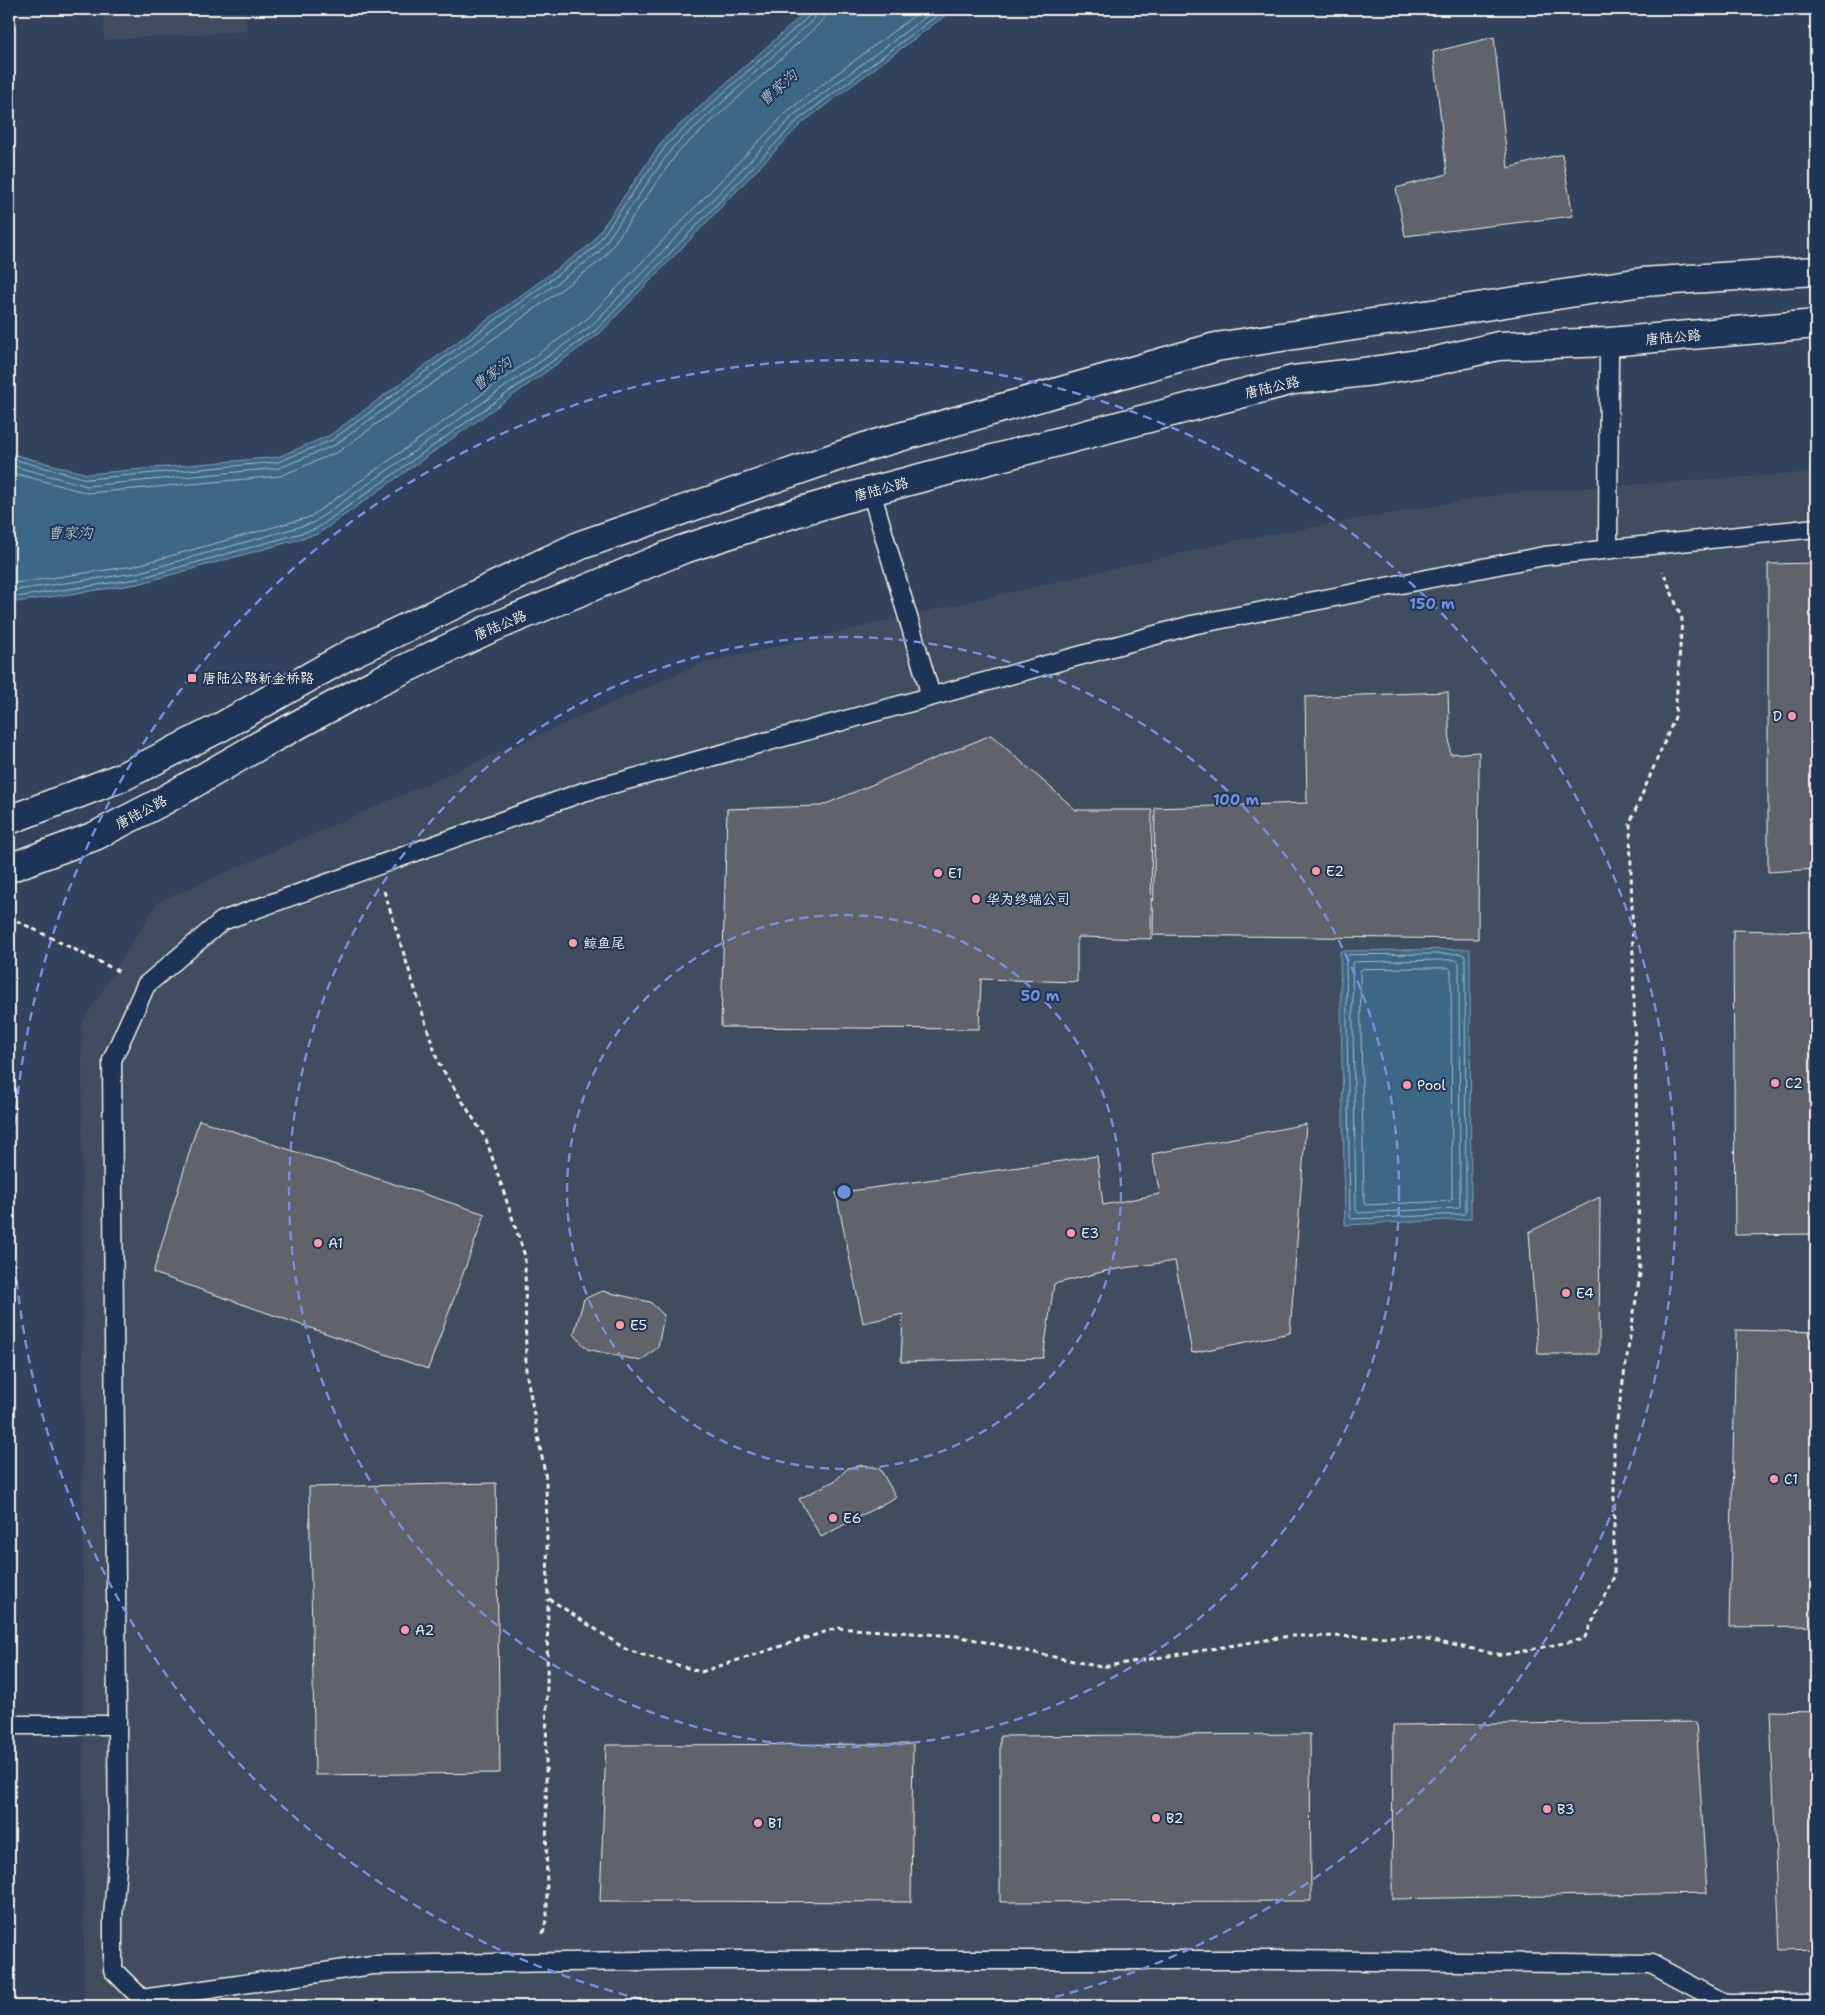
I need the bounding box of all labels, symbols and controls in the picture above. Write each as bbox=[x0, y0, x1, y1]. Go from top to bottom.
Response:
water label: 曹家沟 bbox=[754, 64, 803, 110]
street label: 唐陆公路 bbox=[1644, 326, 1702, 348]
water label: 曹家沟 bbox=[468, 351, 518, 396]
street label: 唐陆公路 bbox=[1243, 372, 1301, 402]
street label: 唐陆公路 bbox=[852, 473, 910, 505]
water label: 曹家沟 bbox=[47, 523, 94, 543]
text: 150 m bbox=[1409, 594, 1455, 614]
street label: 唐陆公路 bbox=[471, 606, 529, 644]
place label: 唐陆公路新金桥路 bbox=[202, 669, 314, 687]
marker: 唐陆公路新金桥路 bbox=[186, 672, 198, 684]
place label: D bbox=[1773, 707, 1782, 725]
marker: D bbox=[1786, 710, 1798, 722]
text: 100 m bbox=[1213, 790, 1259, 810]
street label: 唐陆公路 bbox=[112, 791, 170, 833]
place label: E2 bbox=[1326, 862, 1344, 880]
place label: E1 bbox=[948, 864, 962, 882]
marker: E2 bbox=[1310, 865, 1322, 877]
marker: E1 bbox=[932, 867, 944, 879]
place label: 华为终端公司 bbox=[986, 890, 1070, 908]
marker: 华为终端公司 bbox=[970, 893, 982, 905]
place label: 鲸鱼尾 bbox=[583, 934, 625, 952]
marker: 鲸鱼尾 bbox=[567, 937, 579, 949]
text: 50 m bbox=[1021, 986, 1060, 1006]
place label: C2 bbox=[1785, 1074, 1803, 1092]
place label: Pool bbox=[1417, 1076, 1447, 1094]
marker: C2 bbox=[1769, 1077, 1781, 1089]
marker: Pool bbox=[1401, 1079, 1413, 1091]
centre of rings bbox=[835, 1183, 853, 1201]
place label: E3 bbox=[1081, 1224, 1099, 1242]
marker: E3 bbox=[1065, 1227, 1077, 1239]
place label: A1 bbox=[328, 1234, 343, 1252]
marker: A1 bbox=[312, 1237, 324, 1249]
place label: E4 bbox=[1576, 1284, 1594, 1302]
marker: E4 bbox=[1560, 1287, 1572, 1299]
place label: E5 bbox=[630, 1316, 647, 1334]
marker: E5 bbox=[614, 1319, 626, 1331]
place label: C1 bbox=[1784, 1470, 1798, 1488]
marker: C1 bbox=[1768, 1473, 1780, 1485]
place label: E6 bbox=[843, 1509, 862, 1527]
marker: E6 bbox=[827, 1512, 839, 1524]
place label: A2 bbox=[415, 1621, 434, 1639]
marker: A2 bbox=[399, 1624, 411, 1636]
place label: B3 bbox=[1557, 1800, 1575, 1818]
marker: B3 bbox=[1541, 1803, 1553, 1815]
place label: B2 bbox=[1166, 1809, 1184, 1827]
marker: B2 bbox=[1150, 1812, 1162, 1824]
place label: B1 bbox=[768, 1814, 782, 1832]
marker: B1 bbox=[752, 1817, 764, 1829]

